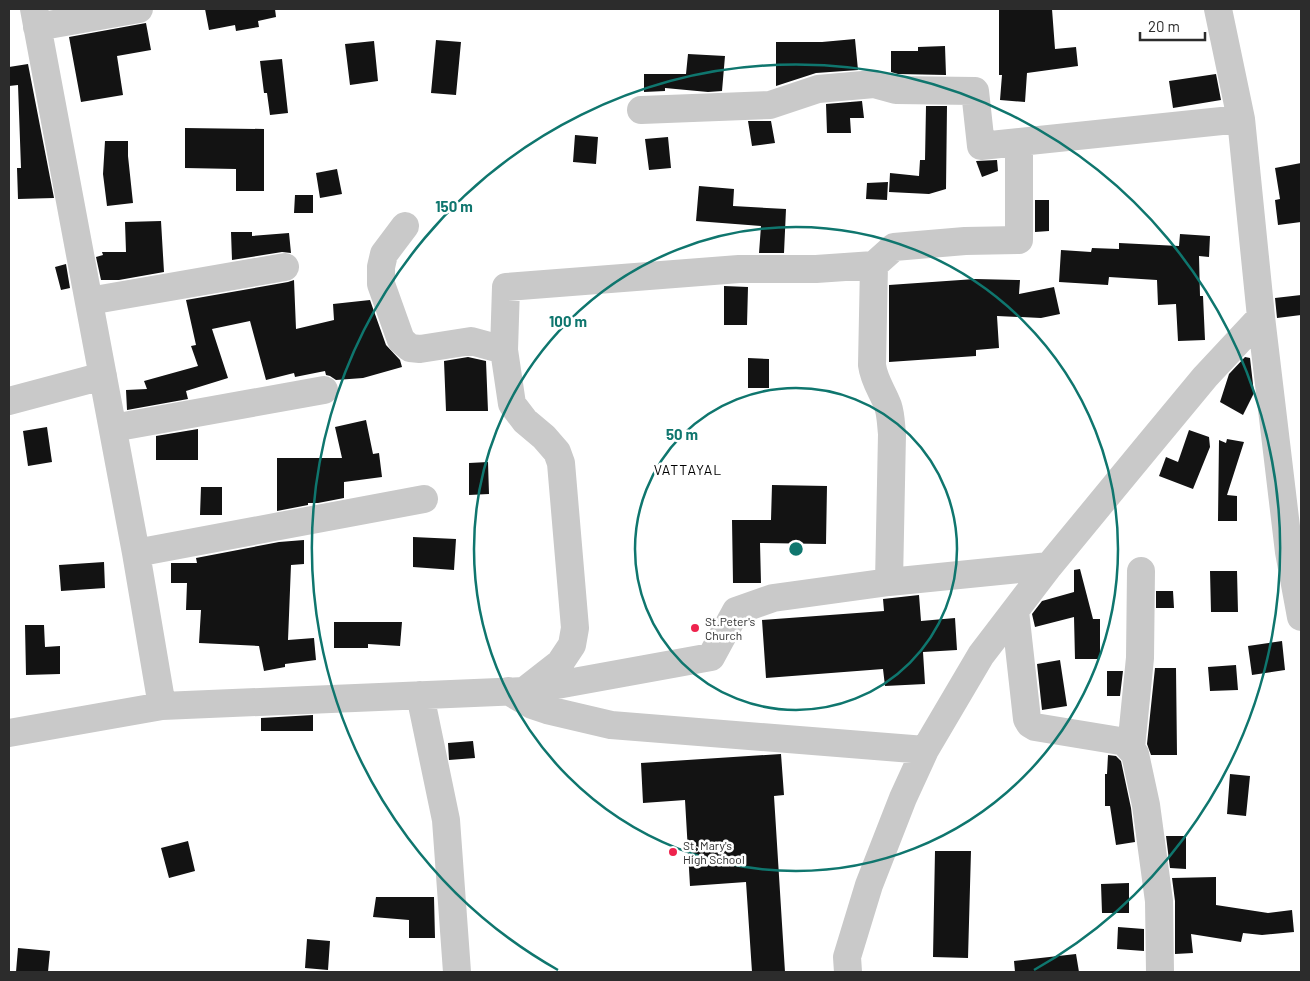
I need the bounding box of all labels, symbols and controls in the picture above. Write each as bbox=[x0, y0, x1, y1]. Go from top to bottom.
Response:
scale bar bbox=[1140, 10, 1205, 42]
text: 20 m bbox=[1148, 17, 1180, 35]
text: 150 m bbox=[435, 197, 473, 215]
text: 100 m bbox=[549, 312, 587, 330]
text: 50 m bbox=[666, 425, 698, 443]
district label: VATTAYAL bbox=[654, 461, 722, 478]
centre of rings bbox=[787, 540, 805, 558]
place label: St.Peter's Church bbox=[705, 614, 755, 642]
marker: St.Peter's Church bbox=[689, 622, 701, 634]
place label: St. Mary's High School bbox=[683, 838, 745, 866]
marker: St. Mary's High School bbox=[667, 846, 679, 858]

